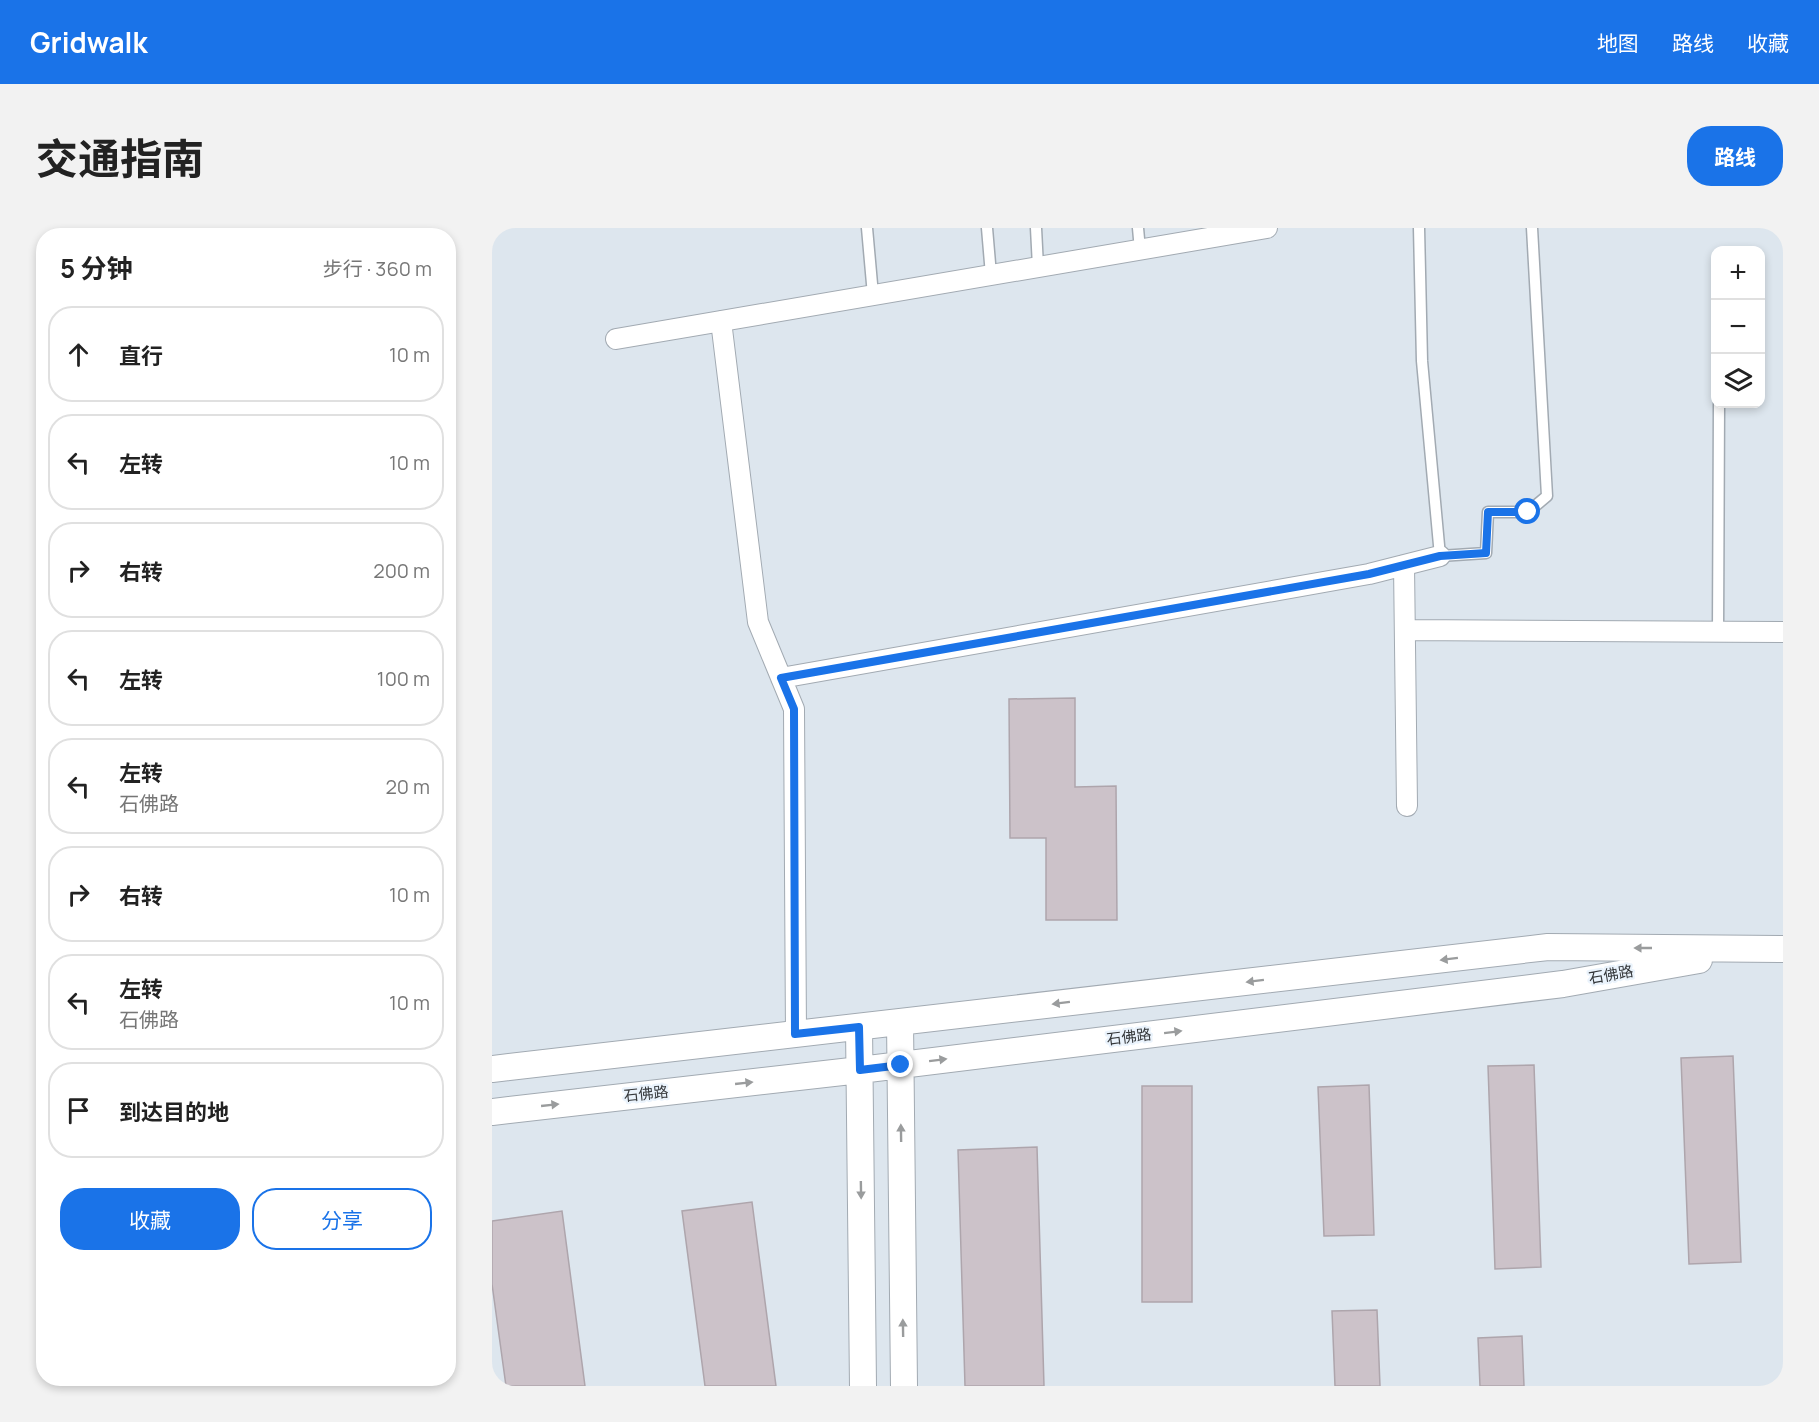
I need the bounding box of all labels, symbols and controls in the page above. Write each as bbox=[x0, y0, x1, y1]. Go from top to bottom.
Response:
text: Gridwalk bbox=[30, 23, 147, 61]
text: 地图 bbox=[1597, 29, 1639, 57]
text: 路线 bbox=[1672, 29, 1714, 57]
text: 收藏 bbox=[1747, 29, 1789, 57]
button: 路线 bbox=[1687, 126, 1783, 186]
text: 交通指南 bbox=[36, 129, 204, 187]
map controls bbox=[1711, 246, 1765, 408]
button: + bbox=[1711, 246, 1765, 300]
text: 5 分钟 bbox=[60, 250, 132, 286]
text: 步行 · 360 m bbox=[323, 255, 432, 282]
button: − bbox=[1711, 300, 1765, 354]
icon: ahead bbox=[62, 338, 95, 371]
text: 直行 bbox=[119, 341, 163, 371]
text: 10 m bbox=[389, 341, 430, 368]
button: layers bbox=[1711, 354, 1765, 408]
icon: left bbox=[62, 446, 95, 479]
text: 左转 bbox=[119, 449, 163, 479]
text: 10 m bbox=[389, 449, 430, 476]
route start bbox=[1514, 498, 1540, 524]
icon: right bbox=[62, 554, 95, 587]
text: 右转 bbox=[119, 557, 163, 587]
text: 200 m bbox=[373, 557, 430, 584]
icon: left bbox=[62, 662, 95, 695]
text: 左转 bbox=[119, 665, 163, 695]
text: 100 m bbox=[377, 665, 430, 692]
text: 左转 bbox=[119, 758, 163, 788]
icon: left bbox=[62, 770, 95, 803]
text: 20 m bbox=[385, 773, 430, 800]
text: 石佛路 bbox=[119, 790, 179, 817]
icon: right bbox=[62, 878, 95, 911]
text: 右转 bbox=[119, 881, 163, 911]
text: 10 m bbox=[389, 881, 430, 908]
one-way arrow bbox=[1633, 943, 1652, 953]
one-way arrow bbox=[1439, 954, 1458, 964]
street label: 石佛路 bbox=[1587, 960, 1635, 989]
text: 左转 bbox=[119, 974, 163, 1004]
one-way arrow bbox=[1245, 976, 1264, 986]
icon: left bbox=[62, 986, 95, 1019]
text: 10 m bbox=[389, 989, 430, 1016]
one-way arrow bbox=[1052, 999, 1071, 1008]
text: 石佛路 bbox=[119, 1006, 179, 1033]
street label: 石佛路 bbox=[1105, 1023, 1153, 1050]
one-way arrow bbox=[1163, 1027, 1182, 1036]
route end bbox=[887, 1051, 913, 1077]
one-way arrow bbox=[928, 1056, 947, 1065]
one-way arrow bbox=[734, 1078, 753, 1088]
street label: 石佛路 bbox=[622, 1081, 669, 1106]
icon: arrive bbox=[62, 1094, 95, 1127]
text: 到达目的地 bbox=[119, 1097, 229, 1127]
one-way arrow bbox=[541, 1100, 560, 1110]
one-way arrow bbox=[896, 1123, 906, 1142]
one-way arrow bbox=[856, 1181, 866, 1200]
button: 收藏 bbox=[60, 1188, 240, 1250]
button: 分享 bbox=[252, 1188, 432, 1250]
one-way arrow bbox=[898, 1318, 908, 1337]

